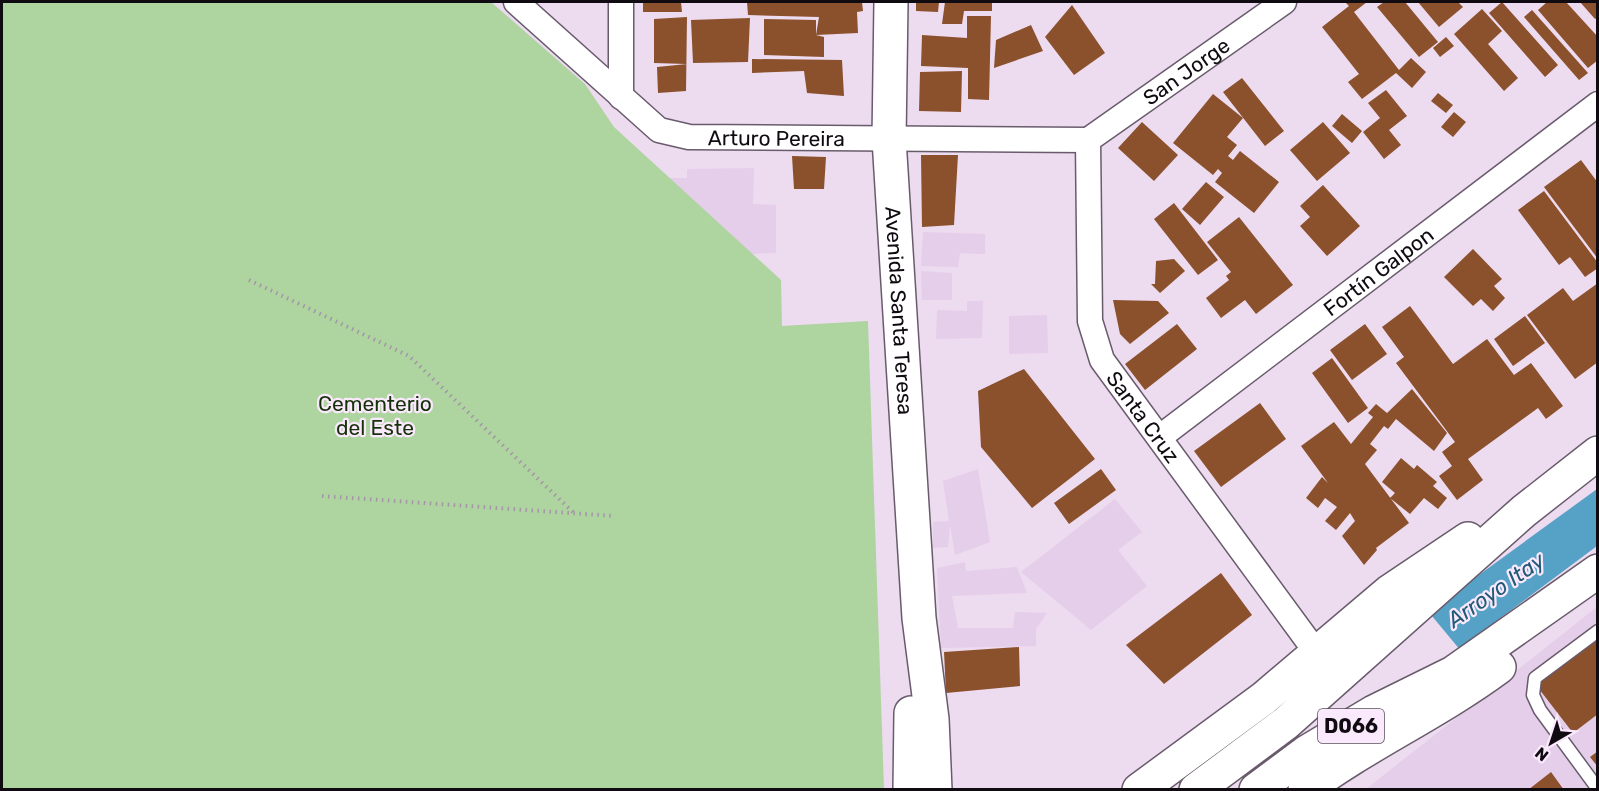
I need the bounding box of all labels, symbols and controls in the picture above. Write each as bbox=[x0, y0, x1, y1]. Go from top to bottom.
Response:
street label: San Jorge bbox=[1138, 32, 1234, 110]
street label: Arturo Pereira bbox=[708, 125, 845, 151]
street label: Avenida Santa Teresa bbox=[881, 206, 919, 416]
street label: Fortín Galpon bbox=[1318, 221, 1438, 321]
street label: Santa Cruz bbox=[1102, 366, 1185, 467]
park label: Cementerio del Este bbox=[318, 391, 432, 440]
water label: Arroyo Itay bbox=[1441, 546, 1551, 634]
road number: D066 bbox=[1318, 709, 1384, 743]
north arrow bbox=[1521, 713, 1581, 773]
text: N bbox=[1531, 743, 1552, 765]

